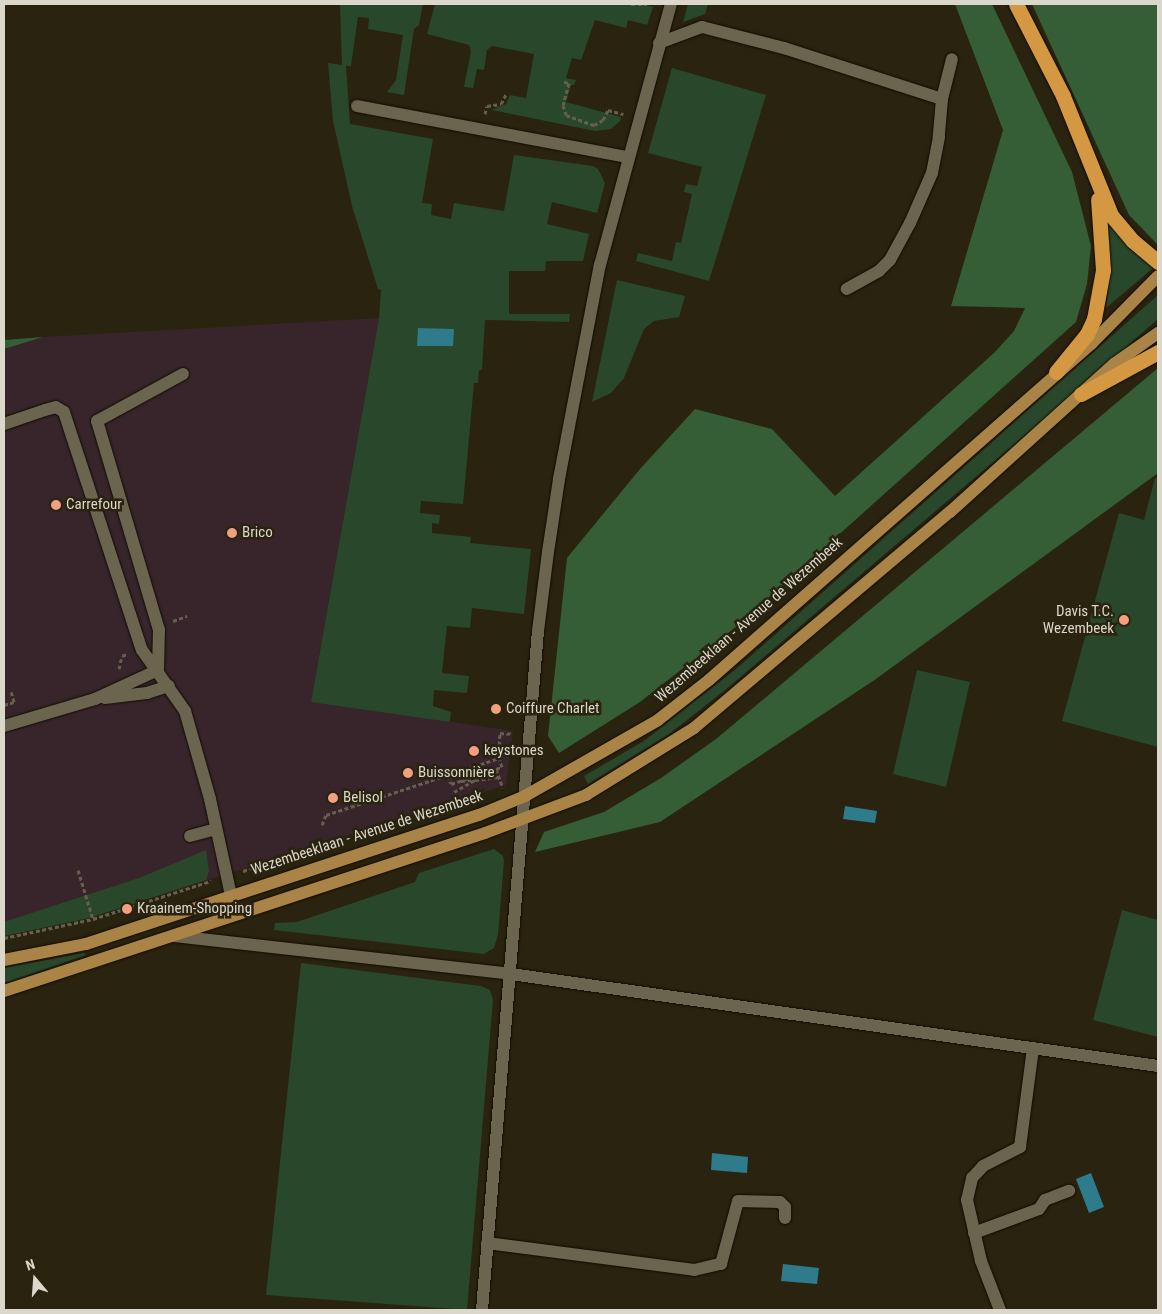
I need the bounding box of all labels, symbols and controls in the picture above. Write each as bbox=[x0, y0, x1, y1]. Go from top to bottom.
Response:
place label: Carrefour bbox=[66, 496, 122, 514]
marker: Carrefour bbox=[50, 499, 62, 511]
place label: Brico bbox=[242, 524, 273, 542]
marker: Brico bbox=[226, 527, 238, 539]
street label: Wezembeeklaan - Avenue de Wezembeek bbox=[652, 534, 846, 706]
place label: Davis T.C. Wezembeek bbox=[1043, 602, 1114, 637]
marker: Davis T.C. Wezembeek bbox=[1118, 614, 1130, 626]
place label: Coiffure Charlet bbox=[506, 700, 600, 718]
marker: Coiffure Charlet bbox=[490, 703, 502, 715]
place label: keystones bbox=[484, 742, 544, 760]
marker: keystones bbox=[468, 745, 480, 757]
place label: Buissonnière bbox=[418, 764, 495, 782]
marker: Buissonnière bbox=[402, 767, 414, 779]
street label: Wezembeeklaan - Avenue de Wezembeek bbox=[249, 787, 485, 879]
place label: Belisol bbox=[343, 789, 383, 807]
marker: Belisol bbox=[327, 792, 339, 804]
place label: Kraainem-Shopping bbox=[137, 900, 252, 918]
marker: Kraainem-Shopping bbox=[121, 903, 133, 915]
north arrow bbox=[10, 1254, 60, 1304]
text: N bbox=[24, 1256, 37, 1274]

